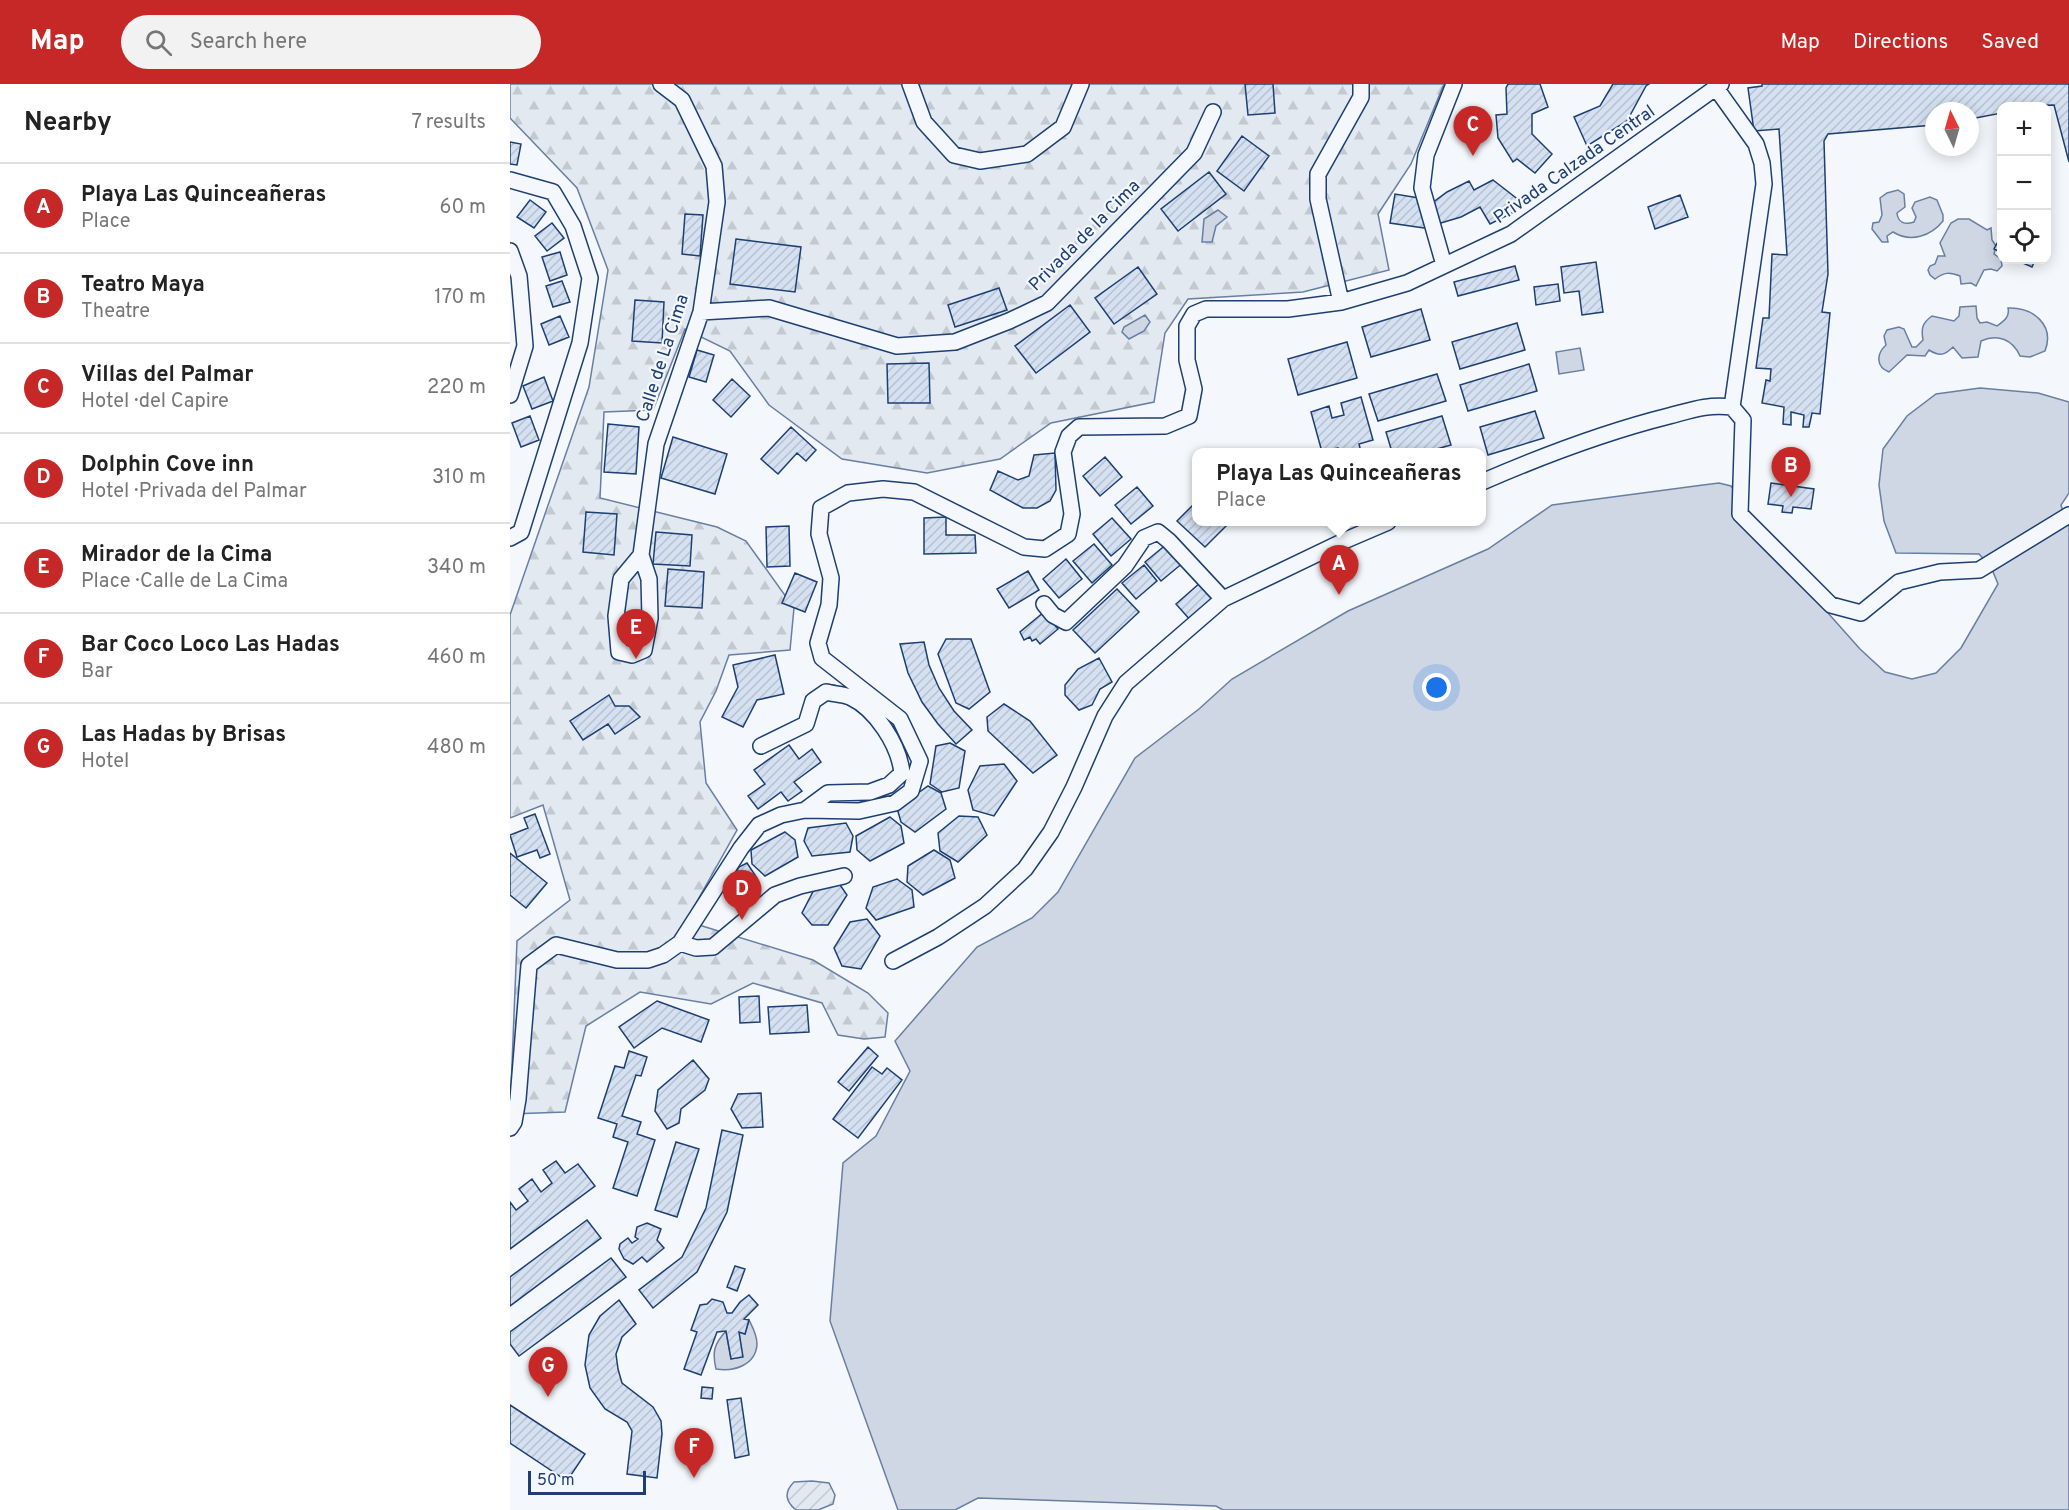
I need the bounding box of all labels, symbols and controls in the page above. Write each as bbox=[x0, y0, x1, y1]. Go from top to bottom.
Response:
search box bbox=[121, 15, 541, 69]
text: Map bbox=[30, 24, 85, 60]
icon: search bbox=[142, 26, 175, 59]
text: Search here bbox=[190, 29, 307, 56]
text: Map bbox=[1780, 29, 1820, 56]
text: Directions bbox=[1853, 29, 1948, 56]
text: Saved bbox=[1981, 29, 2039, 56]
street label: Privada Calzada Central bbox=[1490, 101, 1660, 230]
north arrow bbox=[1925, 102, 1979, 156]
map controls bbox=[1997, 102, 2051, 264]
button: + bbox=[1997, 102, 2051, 156]
pin: C bbox=[1454, 106, 1492, 156]
text: Nearby bbox=[24, 107, 112, 140]
text: 7 results bbox=[411, 110, 486, 136]
button: − bbox=[1997, 156, 2051, 210]
street label: Privada de la Cima bbox=[1024, 175, 1146, 297]
text: Playa Las Quinceañeras bbox=[81, 182, 326, 209]
text: A bbox=[36, 195, 51, 221]
text: 60 m bbox=[440, 195, 486, 221]
text: Place bbox=[81, 209, 131, 235]
button: locate bbox=[1997, 210, 2051, 264]
text: Teatro Maya bbox=[81, 272, 205, 299]
text: B bbox=[37, 285, 50, 311]
text: 170 m bbox=[434, 285, 486, 311]
street label: Calle de La Cima bbox=[632, 292, 695, 425]
text: Theatre bbox=[81, 299, 150, 325]
text: Villas del Palmar bbox=[81, 362, 254, 389]
text: C bbox=[37, 375, 50, 401]
text: 220 m bbox=[427, 375, 486, 401]
text: Hotel · del Capire bbox=[81, 389, 229, 415]
popup bbox=[1192, 448, 1486, 526]
pin: B bbox=[1772, 448, 1810, 497]
text: Dolphin Cove inn bbox=[81, 452, 254, 479]
text: Playa Las Quinceañeras bbox=[1216, 461, 1462, 488]
text: D bbox=[36, 465, 51, 491]
text: 310 m bbox=[432, 465, 486, 491]
text: Hotel · Privada del Palmar bbox=[81, 479, 307, 505]
text: Place bbox=[1216, 488, 1266, 514]
text: Mirador de la Cima bbox=[81, 542, 272, 569]
pin: A bbox=[1320, 546, 1358, 595]
text: E bbox=[37, 555, 50, 581]
text: 340 m bbox=[427, 555, 486, 581]
text: Place · Calle de La Cima bbox=[81, 569, 288, 595]
pin: E bbox=[616, 610, 656, 659]
text: Bar Coco Loco Las Hadas bbox=[81, 632, 340, 659]
text: F bbox=[38, 645, 49, 671]
text: 460 m bbox=[427, 645, 486, 671]
text: Bar bbox=[81, 659, 113, 685]
your location bbox=[1422, 673, 1451, 702]
text: Las Hadas by Brisas bbox=[81, 722, 286, 749]
text: G bbox=[37, 735, 50, 761]
text: 480 m bbox=[427, 735, 486, 761]
text: Hotel bbox=[81, 749, 129, 775]
pin: D bbox=[722, 870, 762, 920]
pin: G bbox=[528, 1348, 567, 1397]
pin: F bbox=[674, 1428, 714, 1478]
scale bar bbox=[528, 1468, 646, 1496]
text: 50 m bbox=[537, 1471, 575, 1491]

